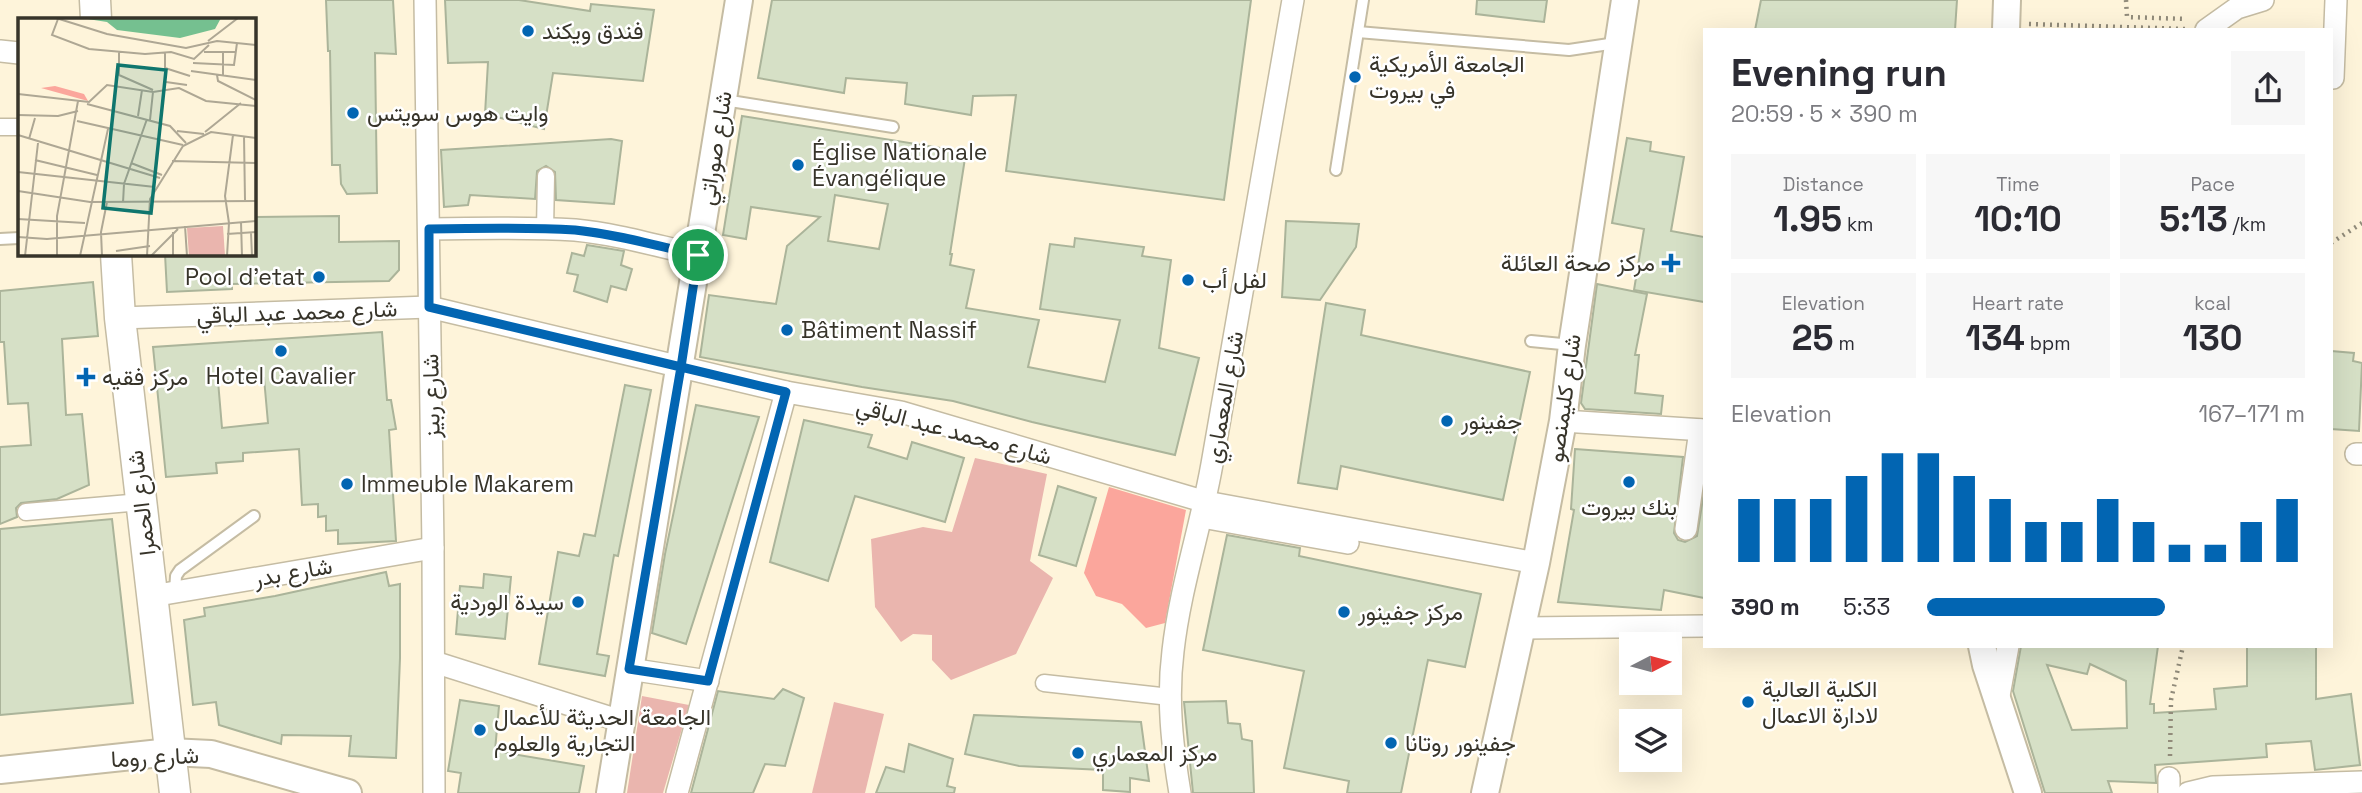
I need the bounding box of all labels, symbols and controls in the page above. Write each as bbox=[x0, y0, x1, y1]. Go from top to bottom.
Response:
place label: فندق ويكند bbox=[542, 16, 643, 46]
inset map bbox=[18, 18, 256, 256]
marker: فندق ويكند bbox=[520, 23, 536, 39]
place label: الجامعة الأمريكية في بيروت bbox=[1369, 49, 1525, 109]
text: Evening run bbox=[1731, 49, 1947, 97]
button: share bbox=[2231, 51, 2305, 125]
marker: الجامعة الأمريكية في بيروت bbox=[1347, 69, 1363, 85]
street label: شارع صوراتي bbox=[691, 89, 743, 208]
place label: وايت هوس سويتس bbox=[367, 98, 549, 128]
text: 20:59 · 5 × 390 m bbox=[1731, 99, 1918, 129]
marker: وايت هوس سويتس bbox=[345, 105, 361, 121]
place label: Église Nationale Évangélique bbox=[812, 137, 987, 193]
marker: Église Nationale Évangélique bbox=[790, 157, 806, 173]
text: Distance bbox=[1783, 172, 1864, 197]
text: Time bbox=[1996, 172, 2040, 197]
text: Pace bbox=[2190, 172, 2235, 197]
text: 1.95 bbox=[1773, 197, 1842, 241]
text: 10:10 bbox=[1974, 197, 2062, 241]
text: 5:13 bbox=[2159, 197, 2228, 241]
text: km bbox=[1842, 212, 1873, 237]
text: /km bbox=[2228, 212, 2266, 237]
pin bbox=[668, 225, 728, 285]
icon: arrive bbox=[679, 236, 717, 274]
place label: مركز صحة العائلة bbox=[1501, 248, 1655, 278]
marker: مركز صحة العائلة bbox=[1661, 253, 1681, 273]
place label: Pool d’etat bbox=[185, 262, 305, 292]
place label: لفل أب bbox=[1202, 265, 1267, 295]
marker: Pool d’etat bbox=[311, 269, 327, 285]
marker: لفل أب bbox=[1180, 272, 1196, 288]
text: Elevation bbox=[1782, 291, 1865, 316]
text: Heart rate bbox=[1972, 291, 2064, 316]
text: kcal bbox=[2194, 291, 2231, 316]
street label: شارع محمد عبد الباقي bbox=[196, 294, 398, 334]
place label: Bâtiment Nassif bbox=[801, 315, 977, 345]
text: 25 bbox=[1792, 316, 1834, 360]
text: 134 bbox=[1965, 316, 2025, 360]
text: 130 bbox=[2183, 316, 2243, 360]
marker: Bâtiment Nassif bbox=[779, 322, 795, 338]
street label: شارع المعماري bbox=[1198, 329, 1254, 466]
text: m bbox=[1834, 331, 1855, 356]
text: bpm bbox=[2025, 331, 2071, 356]
street label: شارع كليمنصو bbox=[1540, 332, 1589, 464]
marker: Hotel Cavalier bbox=[273, 343, 289, 359]
street label: شارع ربيز bbox=[415, 354, 448, 439]
place label: Hotel Cavalier bbox=[206, 361, 356, 391]
place label: مركز فقيه bbox=[102, 362, 188, 392]
marker: مركز فقيه bbox=[76, 367, 96, 387]
street label: شارع محمد عبد الباقي bbox=[852, 391, 1055, 475]
text: Elevation bbox=[1731, 399, 1832, 429]
text: 167–171 m bbox=[2198, 399, 2305, 429]
place label: جفينور bbox=[1460, 406, 1522, 436]
marker: جفينور bbox=[1439, 413, 1455, 429]
street label: شارع الحمرا bbox=[120, 449, 163, 557]
place label: Immeuble Makarem bbox=[361, 469, 574, 499]
marker: بنك بيروت bbox=[1621, 474, 1637, 490]
marker: Immeuble Makarem bbox=[339, 476, 355, 492]
place label: بنك بيروت bbox=[1581, 492, 1677, 522]
street label: شارع بدر bbox=[250, 550, 335, 595]
place label: سيدة الوردية bbox=[450, 587, 564, 617]
text: 390 m bbox=[1731, 592, 1800, 622]
text: 5:33 bbox=[1843, 592, 1890, 622]
marker: سيدة الوردية bbox=[570, 594, 586, 610]
place label: مركز جفينور bbox=[1357, 597, 1463, 627]
marker: مركز جفينور bbox=[1336, 604, 1352, 620]
north arrow bbox=[1619, 632, 1682, 695]
map controls bbox=[1619, 632, 1682, 772]
place label: الكلية العالية لادارة الاعمال bbox=[1762, 674, 1878, 730]
marker: الكلية العالية لادارة الاعمال bbox=[1740, 694, 1756, 710]
place label: الجامعة الحديثة للأعمال التجارية والعلوم bbox=[494, 702, 711, 758]
button: layers bbox=[1619, 709, 1682, 772]
marker: الجامعة الحديثة للأعمال التجارية والعلوم bbox=[472, 722, 488, 738]
place label: جفينور روتانا bbox=[1405, 728, 1516, 758]
marker: جفينور روتانا bbox=[1383, 735, 1399, 751]
place label: مركز المعماري bbox=[1092, 738, 1218, 772]
street label: شارع روما bbox=[110, 740, 200, 775]
marker: مركز المعماري bbox=[1070, 745, 1086, 761]

